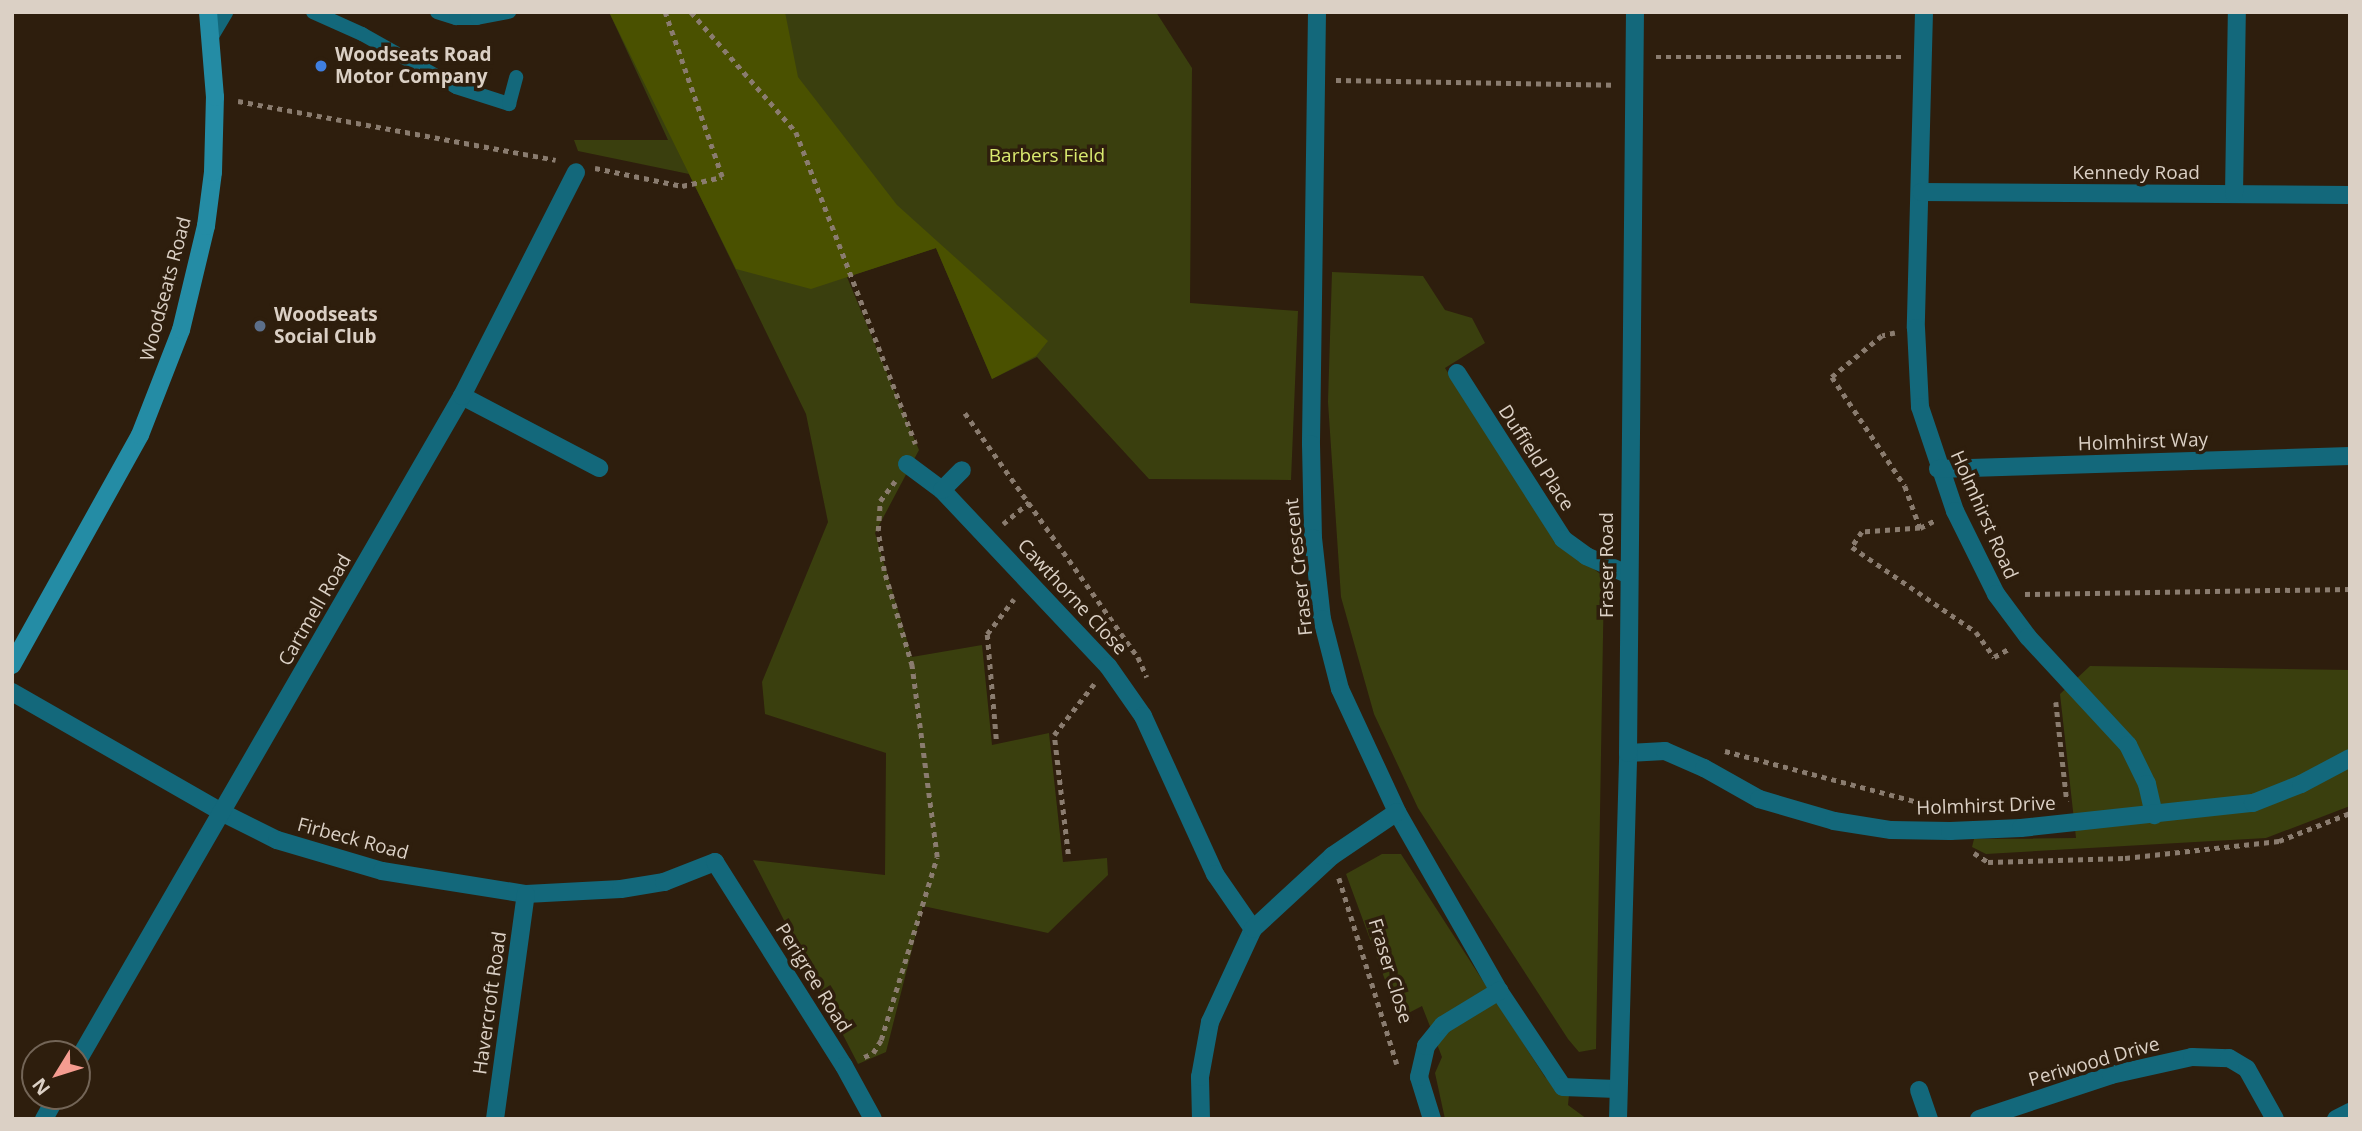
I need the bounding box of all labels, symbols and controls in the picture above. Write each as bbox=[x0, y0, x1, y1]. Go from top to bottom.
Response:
place label: Woodseats Road Motor Company bbox=[335, 44, 491, 88]
marker: Woodseats Road Motor Company bbox=[313, 58, 329, 74]
park label: Barbers Field bbox=[989, 145, 1105, 167]
street label: Kennedy Road bbox=[2072, 162, 2200, 184]
street label: Woodseats Road bbox=[136, 214, 196, 364]
place label: Woodseats Social Club bbox=[274, 304, 378, 348]
marker: Woodseats Social Club bbox=[252, 318, 268, 334]
street label: Duffield Place bbox=[1493, 401, 1579, 515]
street label: Holmhirst Way bbox=[2077, 428, 2209, 456]
street label: Holmhirst Road bbox=[1945, 447, 2023, 583]
street label: Fraser Crescent bbox=[1280, 497, 1318, 637]
street label: Fraser Road bbox=[1596, 512, 1618, 618]
street label: Cawthorne Close bbox=[1012, 534, 1132, 660]
street label: Cartmell Road bbox=[274, 550, 356, 670]
street label: Holmhirst Drive bbox=[1916, 792, 2056, 820]
street label: Firbeck Road bbox=[295, 813, 411, 865]
street label: Fraser Close bbox=[1363, 916, 1417, 1026]
street label: Perigree Road bbox=[770, 919, 856, 1037]
street label: Havercroft Road bbox=[469, 930, 511, 1076]
street label: Periwood Drive bbox=[2026, 1032, 2162, 1092]
north arrow bbox=[21, 1040, 91, 1110]
text: N bbox=[26, 1073, 56, 1101]

